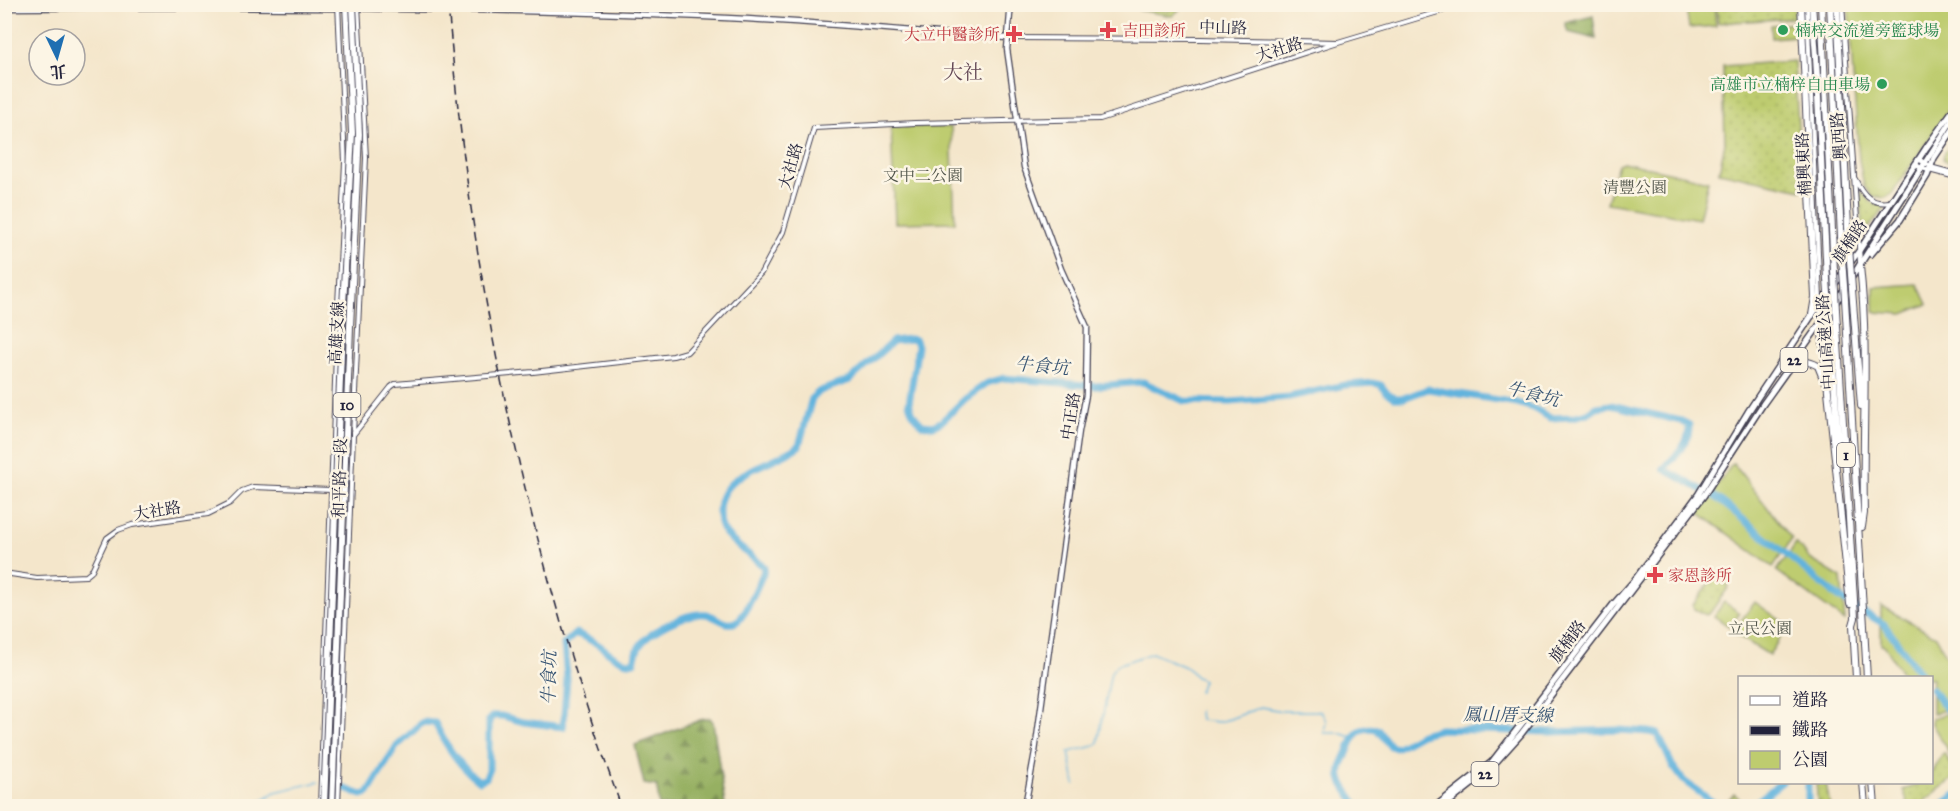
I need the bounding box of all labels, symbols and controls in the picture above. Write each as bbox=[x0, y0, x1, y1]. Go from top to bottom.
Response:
street label: 中山路 bbox=[1199, 18, 1247, 37]
marker: 吉田診所 bbox=[1099, 21, 1117, 39]
place label: 吉田診所 bbox=[1122, 21, 1186, 40]
place label: 楠梓交流道旁籃球場 bbox=[1795, 21, 1939, 40]
marker: 楠梓交流道旁籃球場 bbox=[1776, 23, 1790, 37]
place label: 大立中醫診所 bbox=[904, 25, 1000, 44]
marker: 大立中醫診所 bbox=[1005, 25, 1023, 43]
north arrow bbox=[27, 27, 87, 87]
street label: 大社路 bbox=[1253, 33, 1305, 66]
district label: 大社 bbox=[943, 60, 983, 84]
text: 北 bbox=[49, 61, 67, 82]
place label: 高雄市立楠梓自由車場 bbox=[1710, 75, 1870, 94]
marker: 高雄市立楠梓自由車場 bbox=[1875, 77, 1889, 91]
street label: 興西路 bbox=[1827, 111, 1850, 161]
street label: 楠興東路 bbox=[1792, 132, 1815, 196]
street label: 大社路 bbox=[775, 140, 806, 192]
park label: 文中二公園 bbox=[883, 166, 963, 185]
park label: 清豐公園 bbox=[1603, 178, 1667, 197]
street label: 旗楠路 bbox=[1828, 216, 1871, 266]
street label: 中山高速公路 bbox=[1813, 293, 1838, 391]
street label: 高雄支線 bbox=[325, 301, 348, 365]
road number: 22 bbox=[1780, 348, 1808, 372]
water label: 牛食坑 bbox=[1014, 353, 1073, 380]
water label: 牛食坑 bbox=[1504, 377, 1565, 412]
street label: 中正路 bbox=[1057, 391, 1084, 441]
road number: 10 bbox=[334, 393, 360, 417]
street label: 和平路一段 bbox=[329, 438, 350, 518]
road number: 1 bbox=[1837, 443, 1855, 467]
street label: 大社路 bbox=[132, 497, 182, 524]
marker: 家恩診所 bbox=[1646, 566, 1664, 584]
place label: 家恩診所 bbox=[1668, 566, 1732, 585]
street label: 旗楠路 bbox=[1545, 616, 1589, 666]
park label: 立民公園 bbox=[1728, 619, 1792, 638]
water label: 牛食坑 bbox=[538, 648, 561, 705]
legend bbox=[1738, 676, 1933, 784]
text: 道路 bbox=[1792, 689, 1828, 711]
water label: 鳳山厝支線 bbox=[1463, 703, 1555, 727]
text: 鐵路 bbox=[1792, 719, 1828, 741]
text: 公園 bbox=[1792, 749, 1828, 771]
road number: 22 bbox=[1472, 762, 1498, 786]

